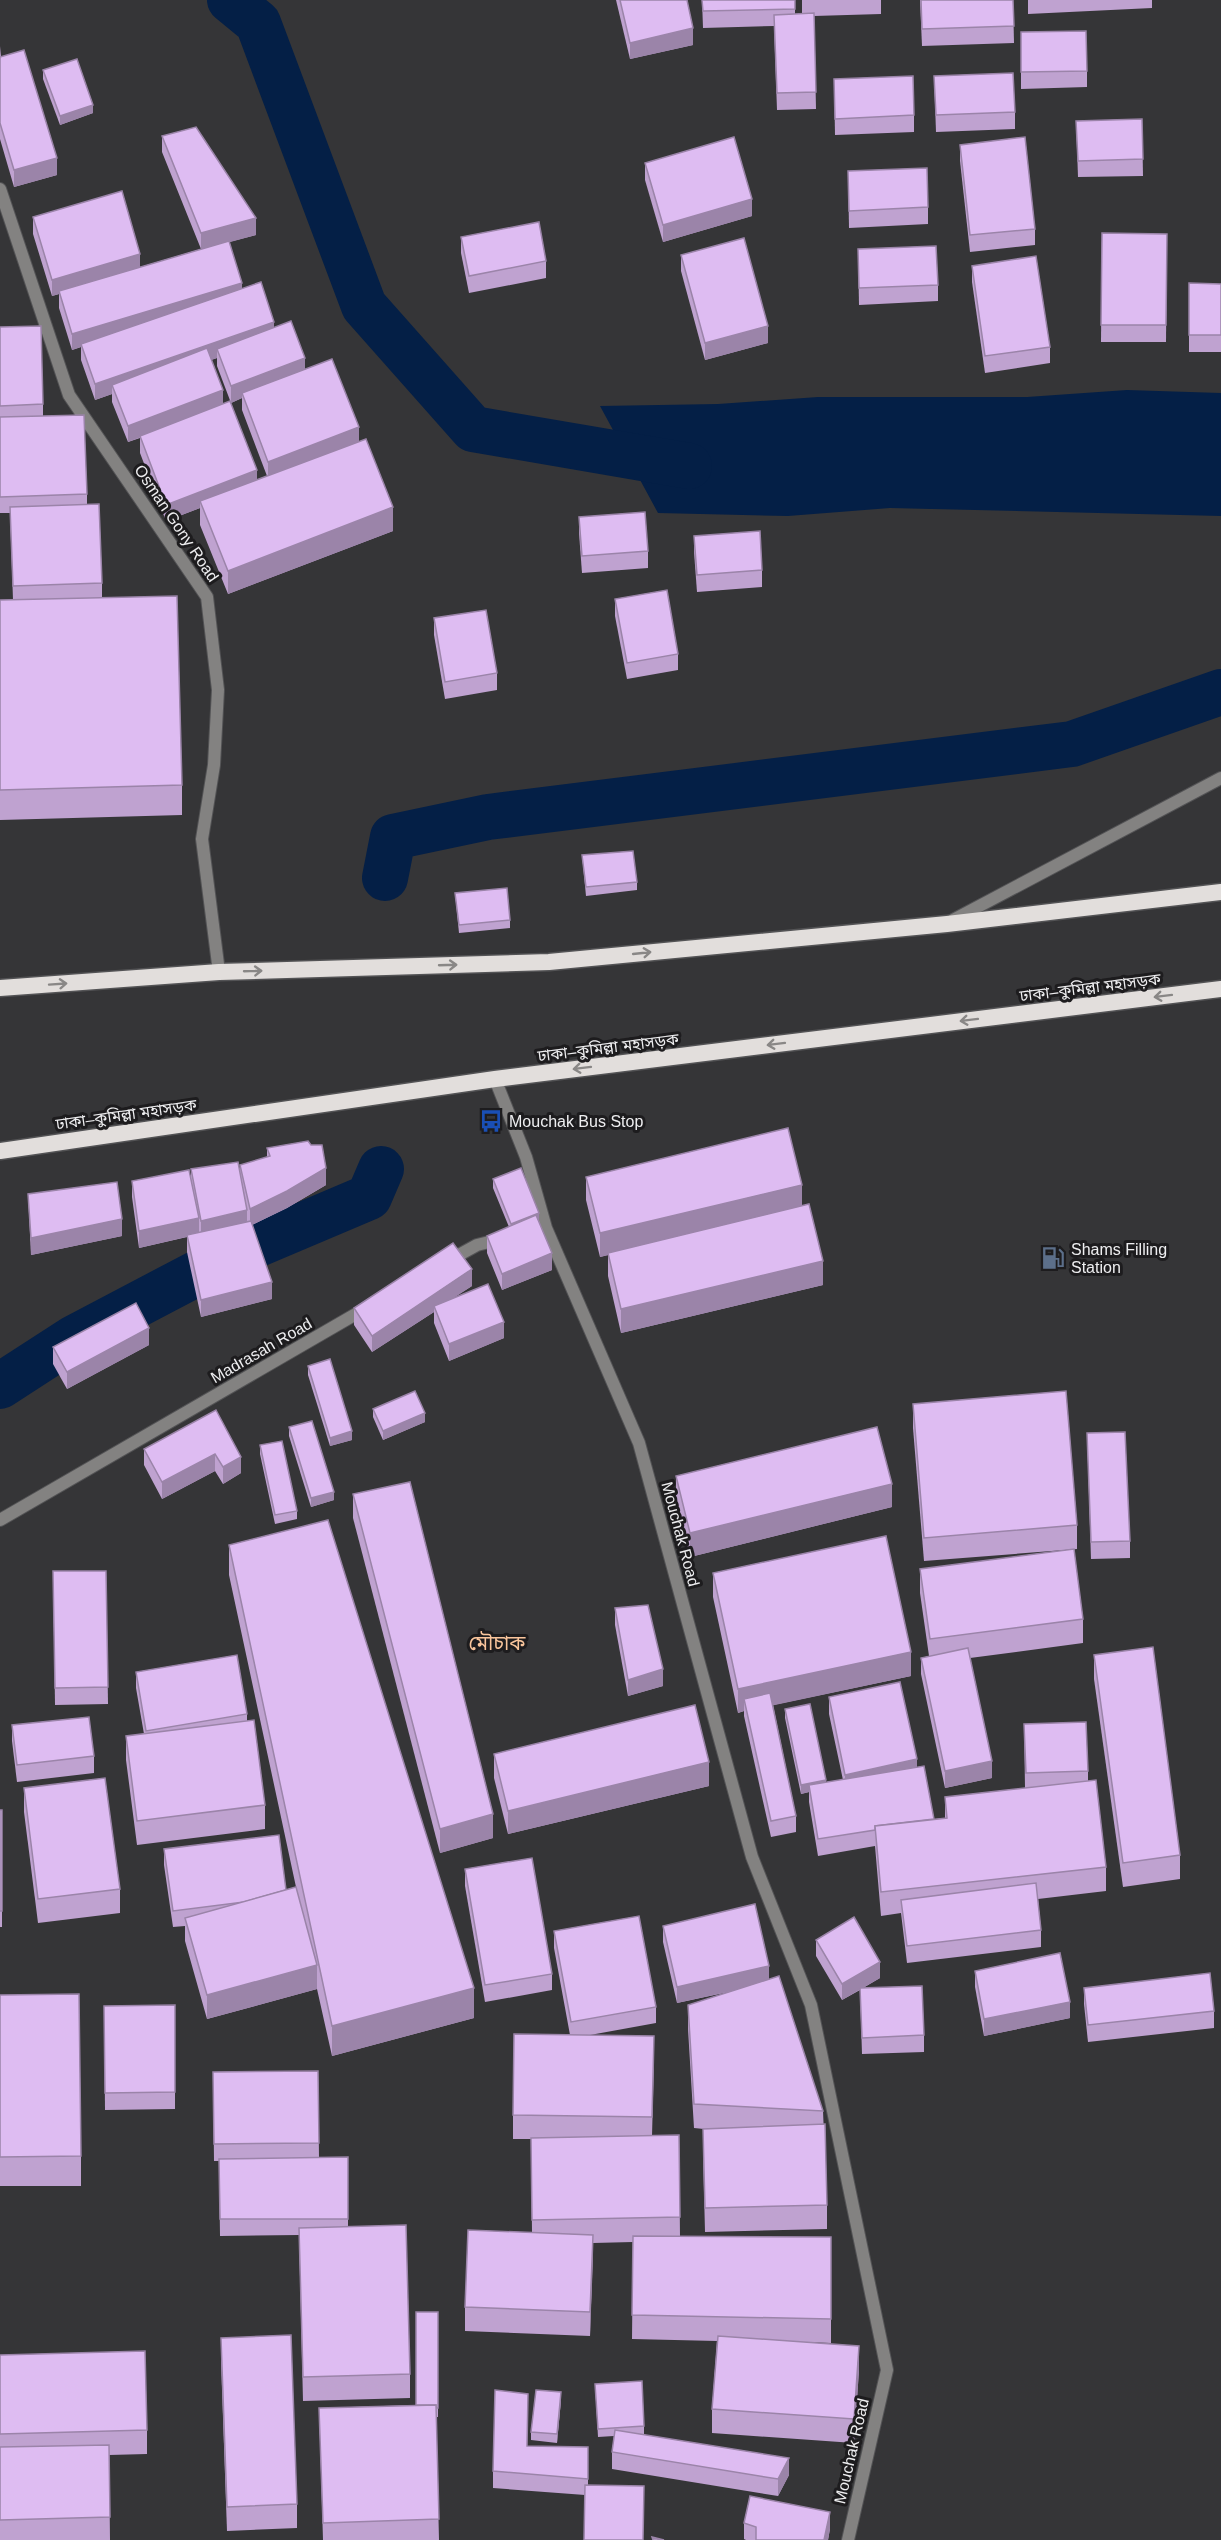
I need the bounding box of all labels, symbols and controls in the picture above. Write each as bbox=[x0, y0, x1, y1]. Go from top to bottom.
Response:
street label: Osman Gony Road bbox=[131, 462, 222, 585]
one-way arrow bbox=[632, 947, 652, 958]
one-way arrow bbox=[437, 960, 457, 971]
one-way arrow bbox=[242, 966, 262, 977]
street label: ঢাকা–কুমিল্লা মহাসড়ক bbox=[1017, 969, 1163, 1006]
one-way arrow bbox=[48, 978, 68, 989]
one-way arrow bbox=[1154, 991, 1173, 1002]
one-way arrow bbox=[960, 1015, 980, 1026]
street label: ঢাকা–কুমিল্লা মহাসড়ক bbox=[535, 1029, 681, 1066]
one-way arrow bbox=[767, 1039, 786, 1050]
one-way arrow bbox=[573, 1063, 593, 1074]
street label: ঢাকা–কুমিল্লা মহাসড়ক bbox=[53, 1095, 199, 1134]
bus stop icon: Mouchak Bus Stop bbox=[478, 1108, 504, 1134]
place label: Mouchak Bus Stop bbox=[509, 1113, 643, 1130]
place label: Shams Filling Station bbox=[1071, 1241, 1167, 1276]
fuel station icon: Shams Filling Station bbox=[1040, 1245, 1066, 1271]
street label: Madrasah Road bbox=[208, 1315, 315, 1386]
street label: Mouchak Road bbox=[658, 1480, 703, 1588]
district label: মৌচাক bbox=[469, 1631, 526, 1654]
street label: Mouchak Road bbox=[831, 2397, 872, 2505]

